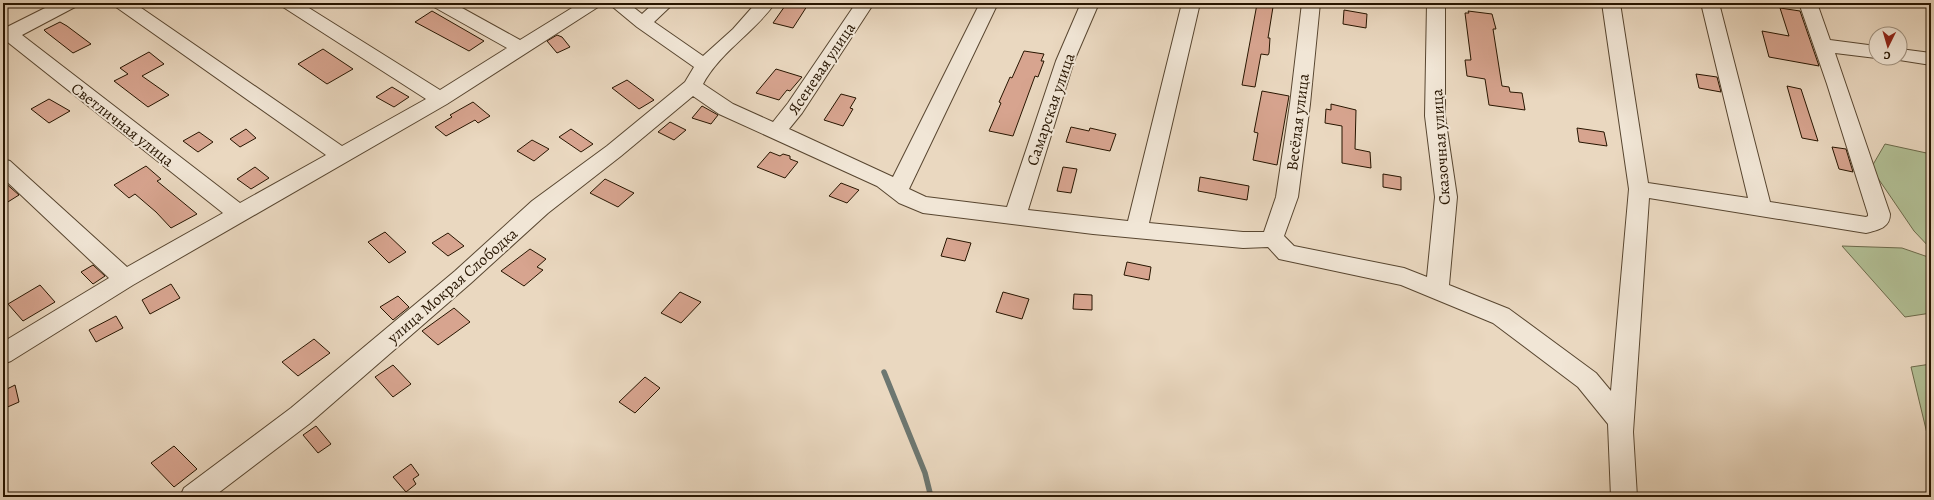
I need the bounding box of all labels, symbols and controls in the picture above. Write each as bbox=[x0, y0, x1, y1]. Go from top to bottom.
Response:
street label: Ясеневая улица bbox=[783, 18, 861, 119]
north arrow bbox=[1868, 26, 1908, 66]
text: С bbox=[1883, 48, 1891, 63]
street label: Самарская улица bbox=[1021, 49, 1081, 169]
street label: Весёлая улица bbox=[1281, 72, 1315, 172]
street label: Светличная улица bbox=[66, 78, 179, 172]
street label: Сказочная улица bbox=[1426, 88, 1456, 206]
street label: улица Мокрая Слободка bbox=[382, 223, 523, 349]

